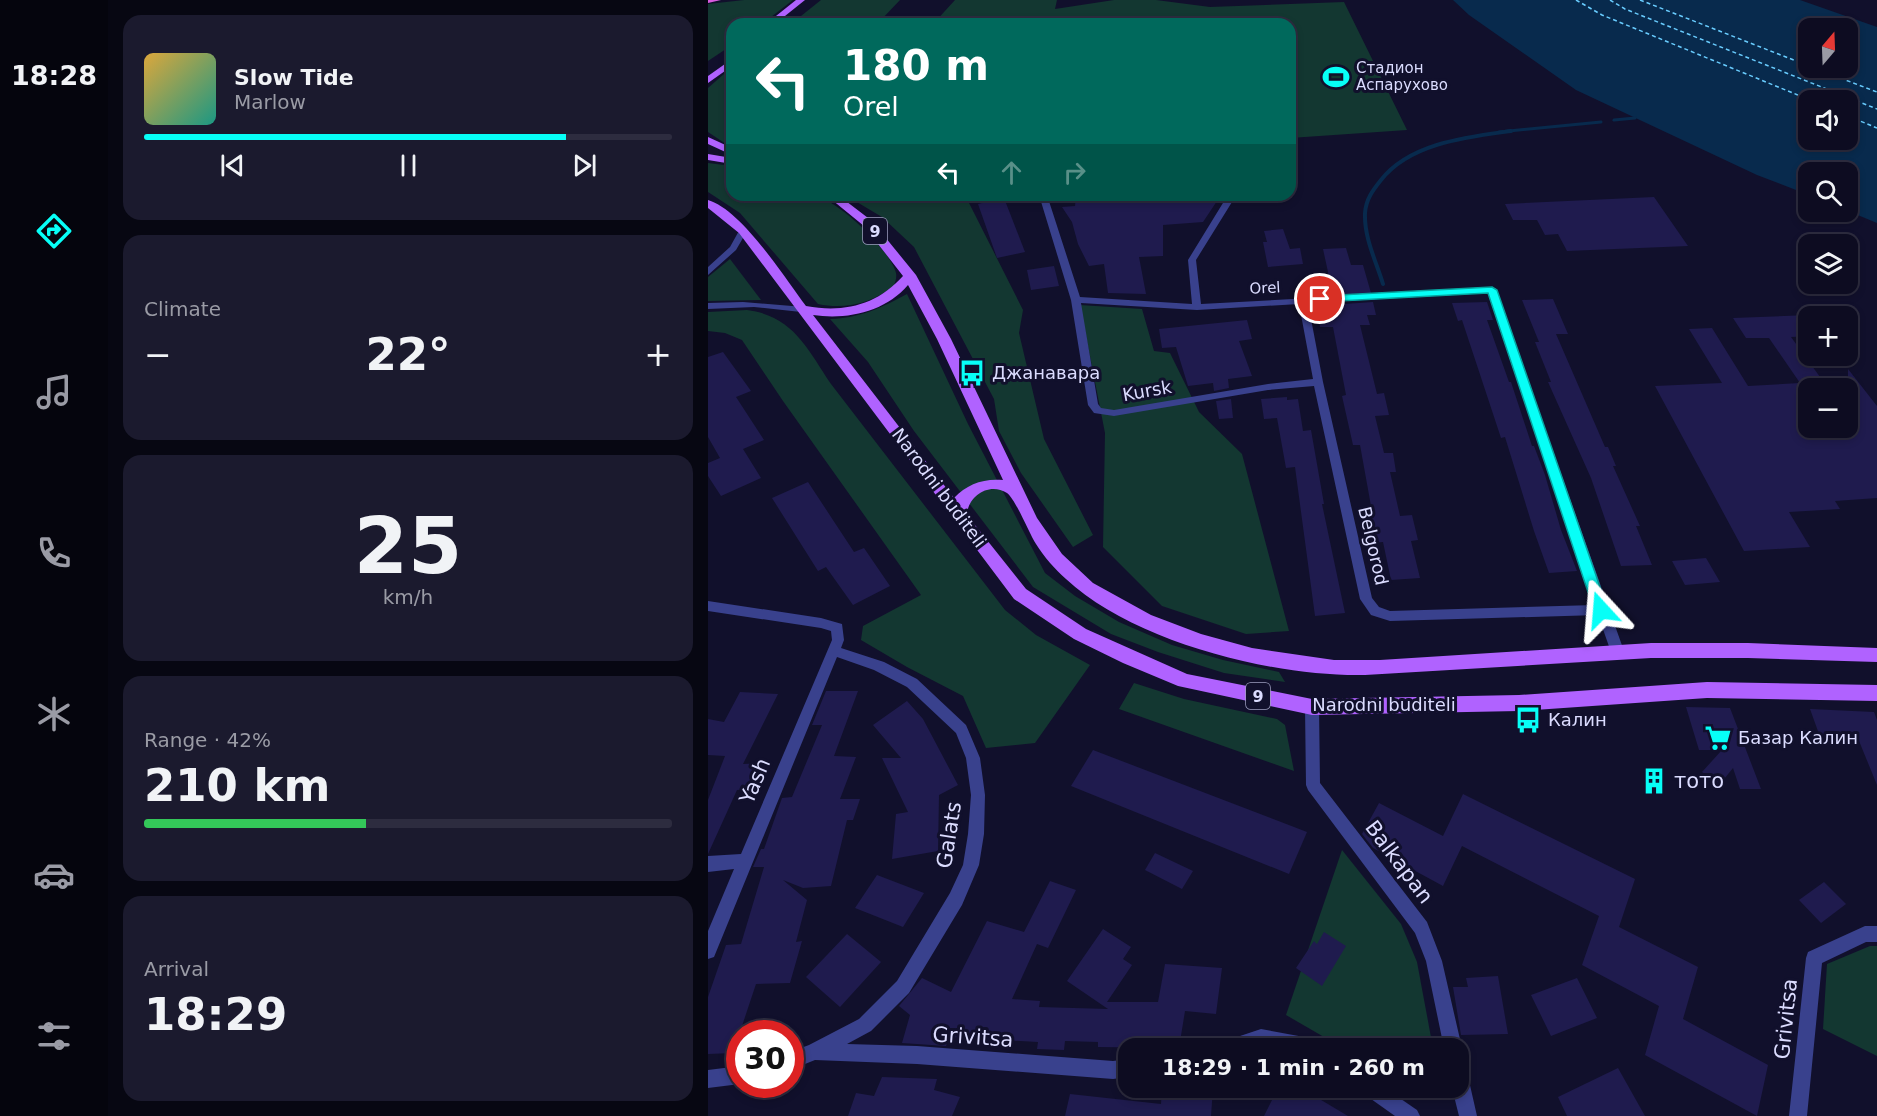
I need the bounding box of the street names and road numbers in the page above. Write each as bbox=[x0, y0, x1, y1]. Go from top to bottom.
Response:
road number: 9 bbox=[863, 218, 887, 244]
street label: Orel bbox=[1249, 278, 1281, 298]
street label: Kursk bbox=[1121, 376, 1174, 405]
street label: Narodni buditeli bbox=[888, 424, 991, 551]
street label: Belgorod bbox=[1354, 504, 1393, 587]
road number: 9 bbox=[1246, 683, 1270, 709]
street label: Narodni buditeli bbox=[1312, 694, 1456, 715]
street label: Yash bbox=[734, 755, 775, 808]
street label: Galats bbox=[932, 800, 966, 870]
street label: Balkapan bbox=[1360, 816, 1438, 908]
street label: Grivitsa bbox=[1770, 977, 1802, 1061]
street label: Grivitsa bbox=[932, 1022, 1014, 1052]

